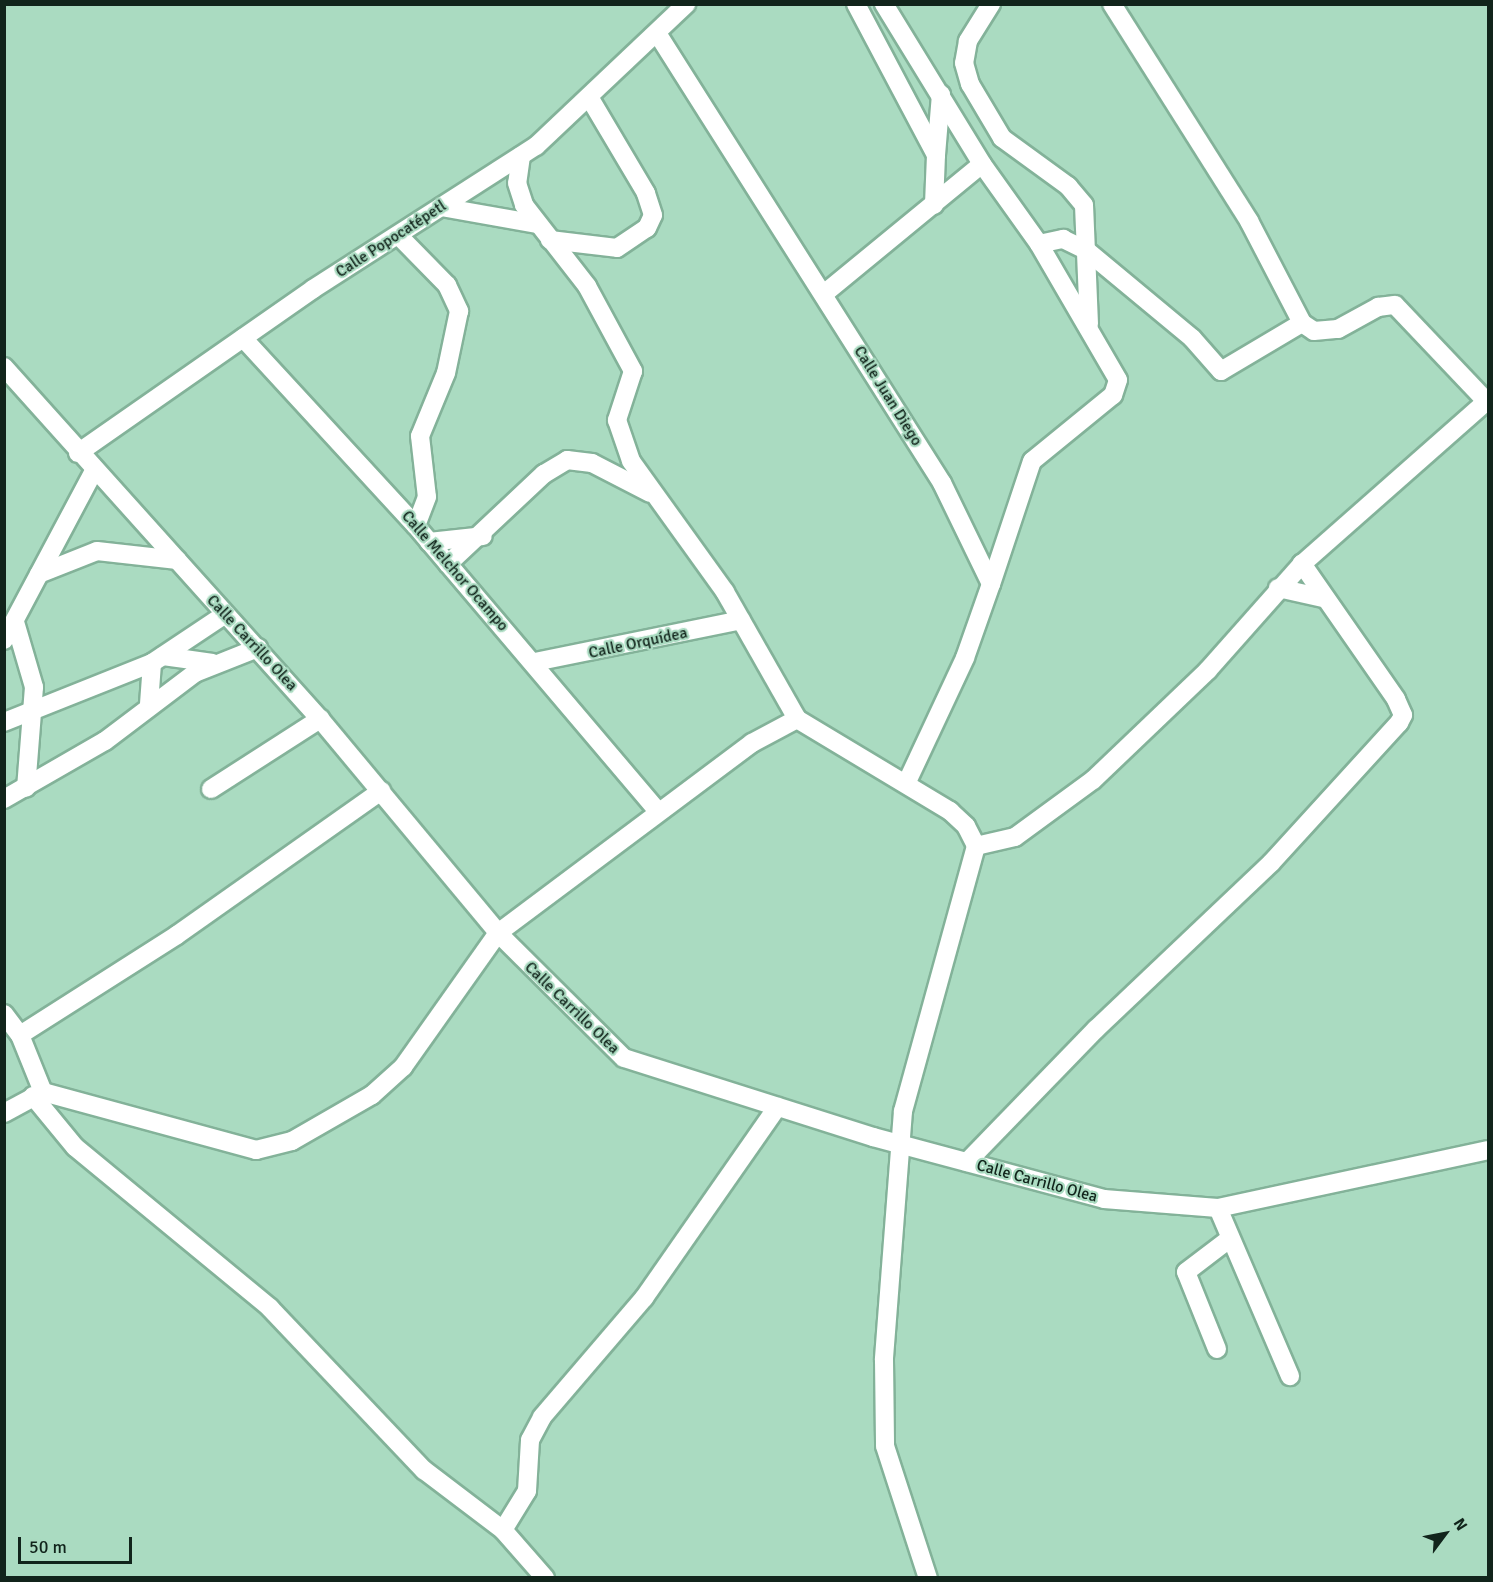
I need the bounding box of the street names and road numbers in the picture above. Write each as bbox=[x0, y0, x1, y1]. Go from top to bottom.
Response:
street label: Calle Popocatépetl bbox=[332, 196, 450, 282]
street label: Calle Juan Diego bbox=[850, 343, 926, 449]
street label: Calle Melchor Ocampo bbox=[397, 507, 513, 635]
street label: Calle Carrillo Olea bbox=[203, 591, 301, 695]
street label: Calle Orquídea bbox=[587, 623, 689, 663]
street label: Calle Carrillo Olea bbox=[521, 958, 623, 1058]
street label: Calle Carrillo Olea bbox=[974, 1156, 1100, 1206]

